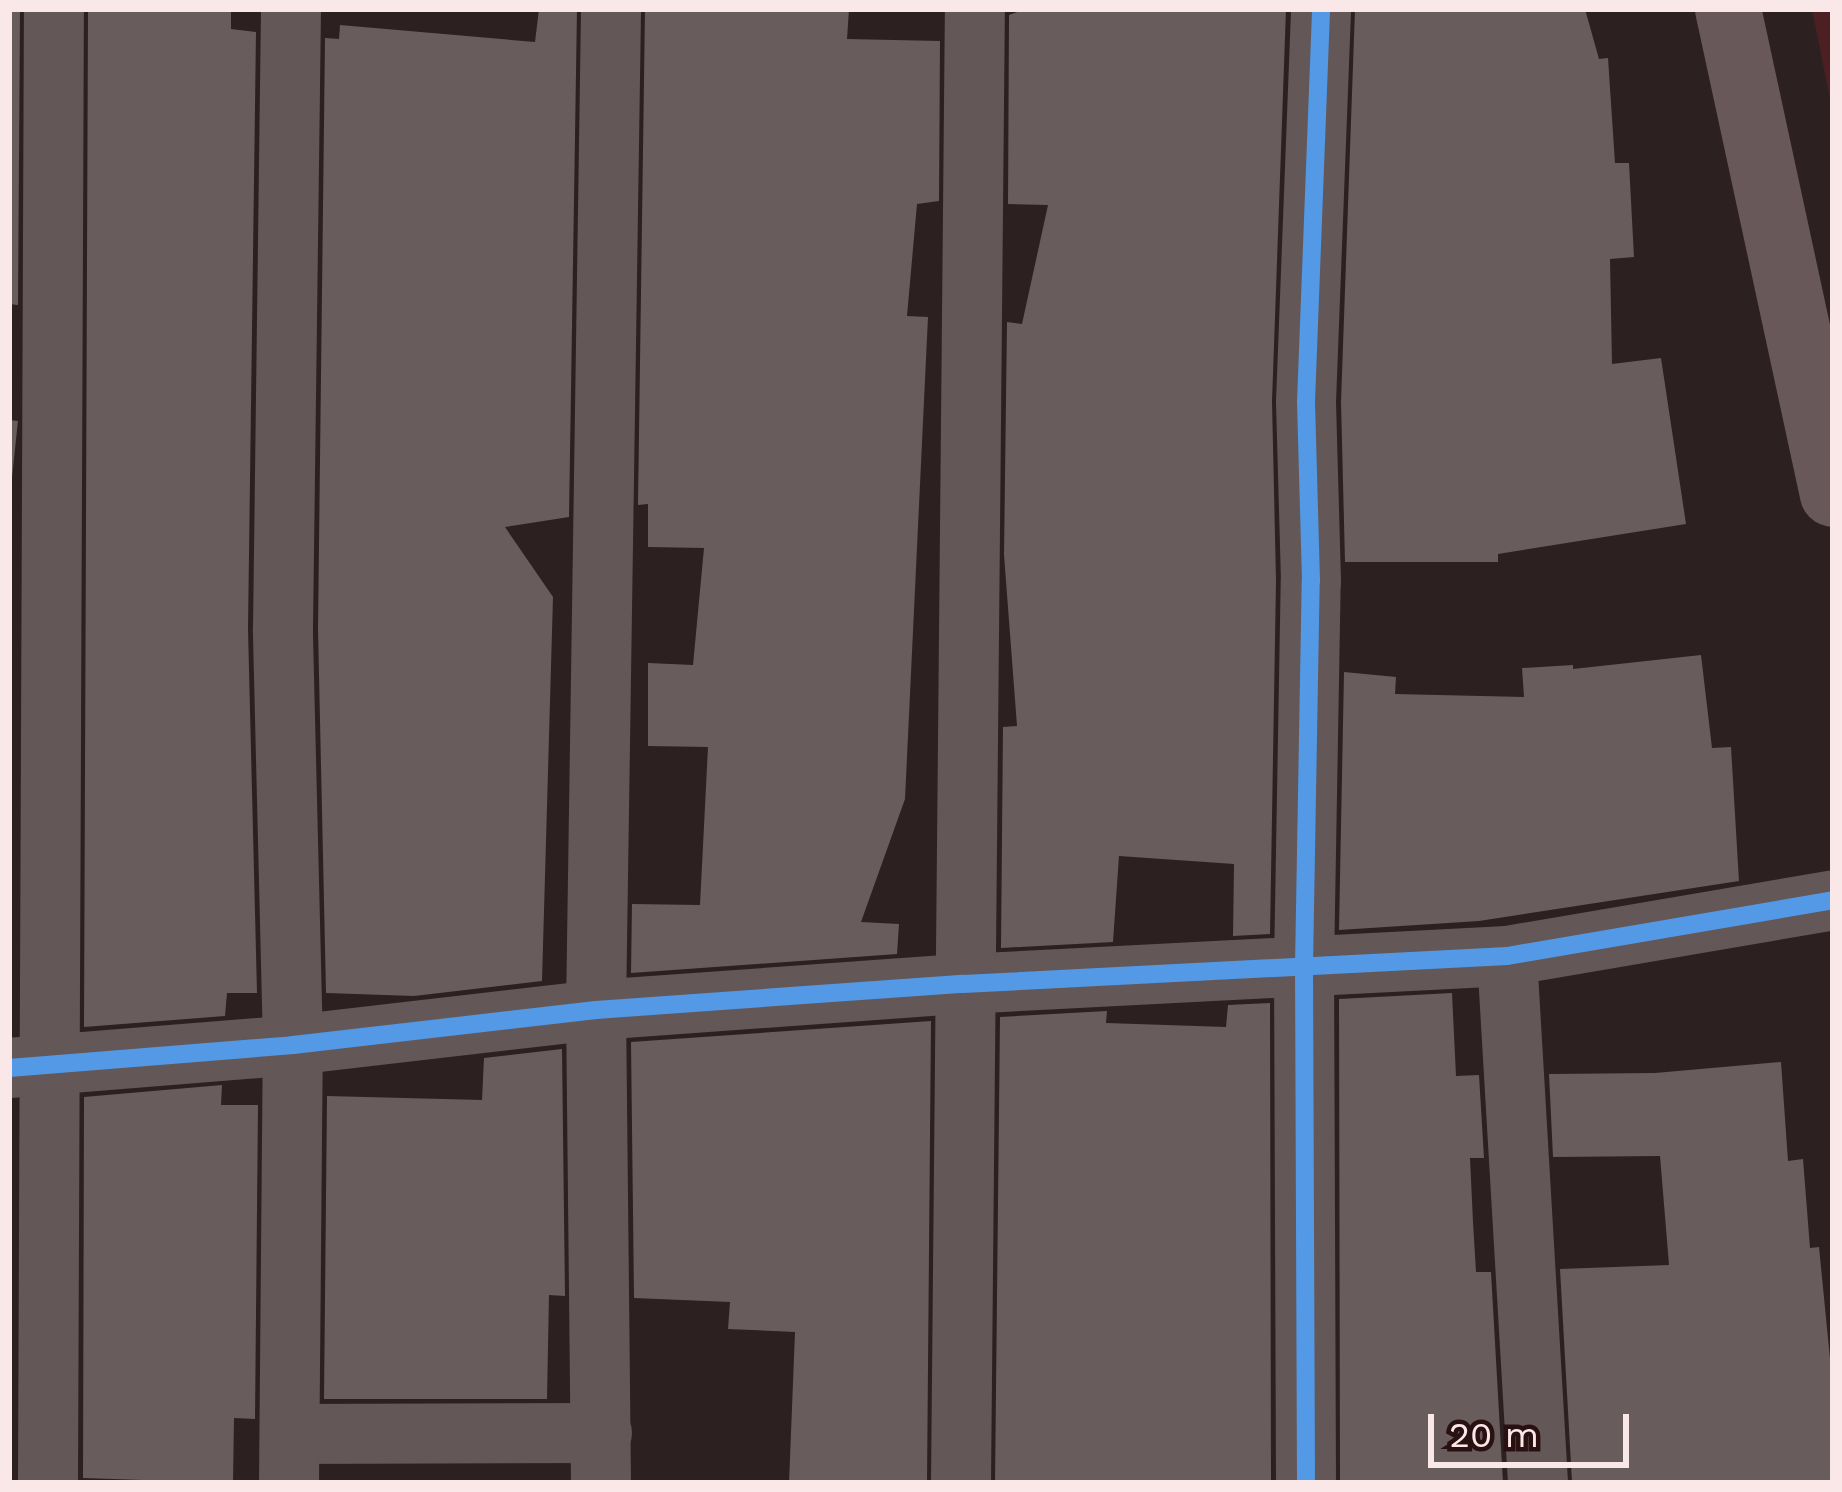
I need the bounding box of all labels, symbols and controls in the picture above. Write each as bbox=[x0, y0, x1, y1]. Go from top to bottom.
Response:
scale bar bbox=[1434, 1390, 1635, 1464]
text: 20 m bbox=[1449, 1414, 1539, 1456]

